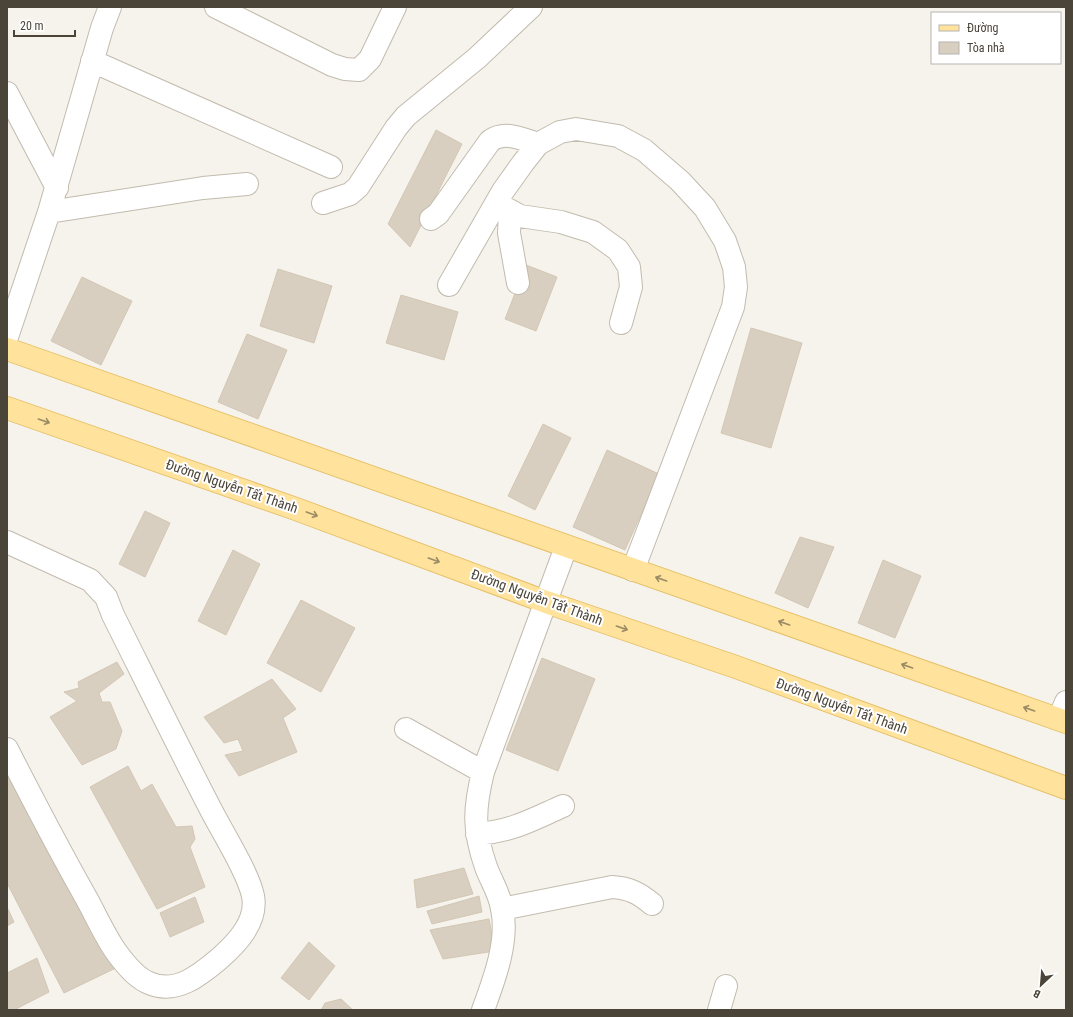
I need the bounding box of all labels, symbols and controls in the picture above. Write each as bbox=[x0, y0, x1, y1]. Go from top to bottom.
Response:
scale bar bbox=[14, 12, 75, 38]
legend bbox=[931, 12, 1061, 64]
text: 20 m bbox=[20, 19, 44, 33]
text: Đường bbox=[967, 21, 998, 35]
text: Tòa nhà bbox=[967, 41, 1005, 55]
one-way arrow bbox=[37, 417, 49, 425]
street label: Đường Nguyễn Tất Thành bbox=[164, 456, 300, 516]
one-way arrow bbox=[305, 511, 317, 519]
one-way arrow bbox=[427, 557, 440, 564]
street label: Đường Nguyễn Tất Thành bbox=[469, 566, 605, 628]
one-way arrow bbox=[656, 575, 668, 583]
one-way arrow bbox=[778, 618, 790, 626]
one-way arrow bbox=[615, 625, 628, 632]
one-way arrow bbox=[901, 661, 913, 669]
street label: Đường Nguyễn Tất Thành bbox=[774, 675, 910, 737]
one-way arrow bbox=[1024, 704, 1036, 712]
north arrow bbox=[1021, 965, 1061, 1005]
text: B bbox=[1031, 986, 1042, 1001]

